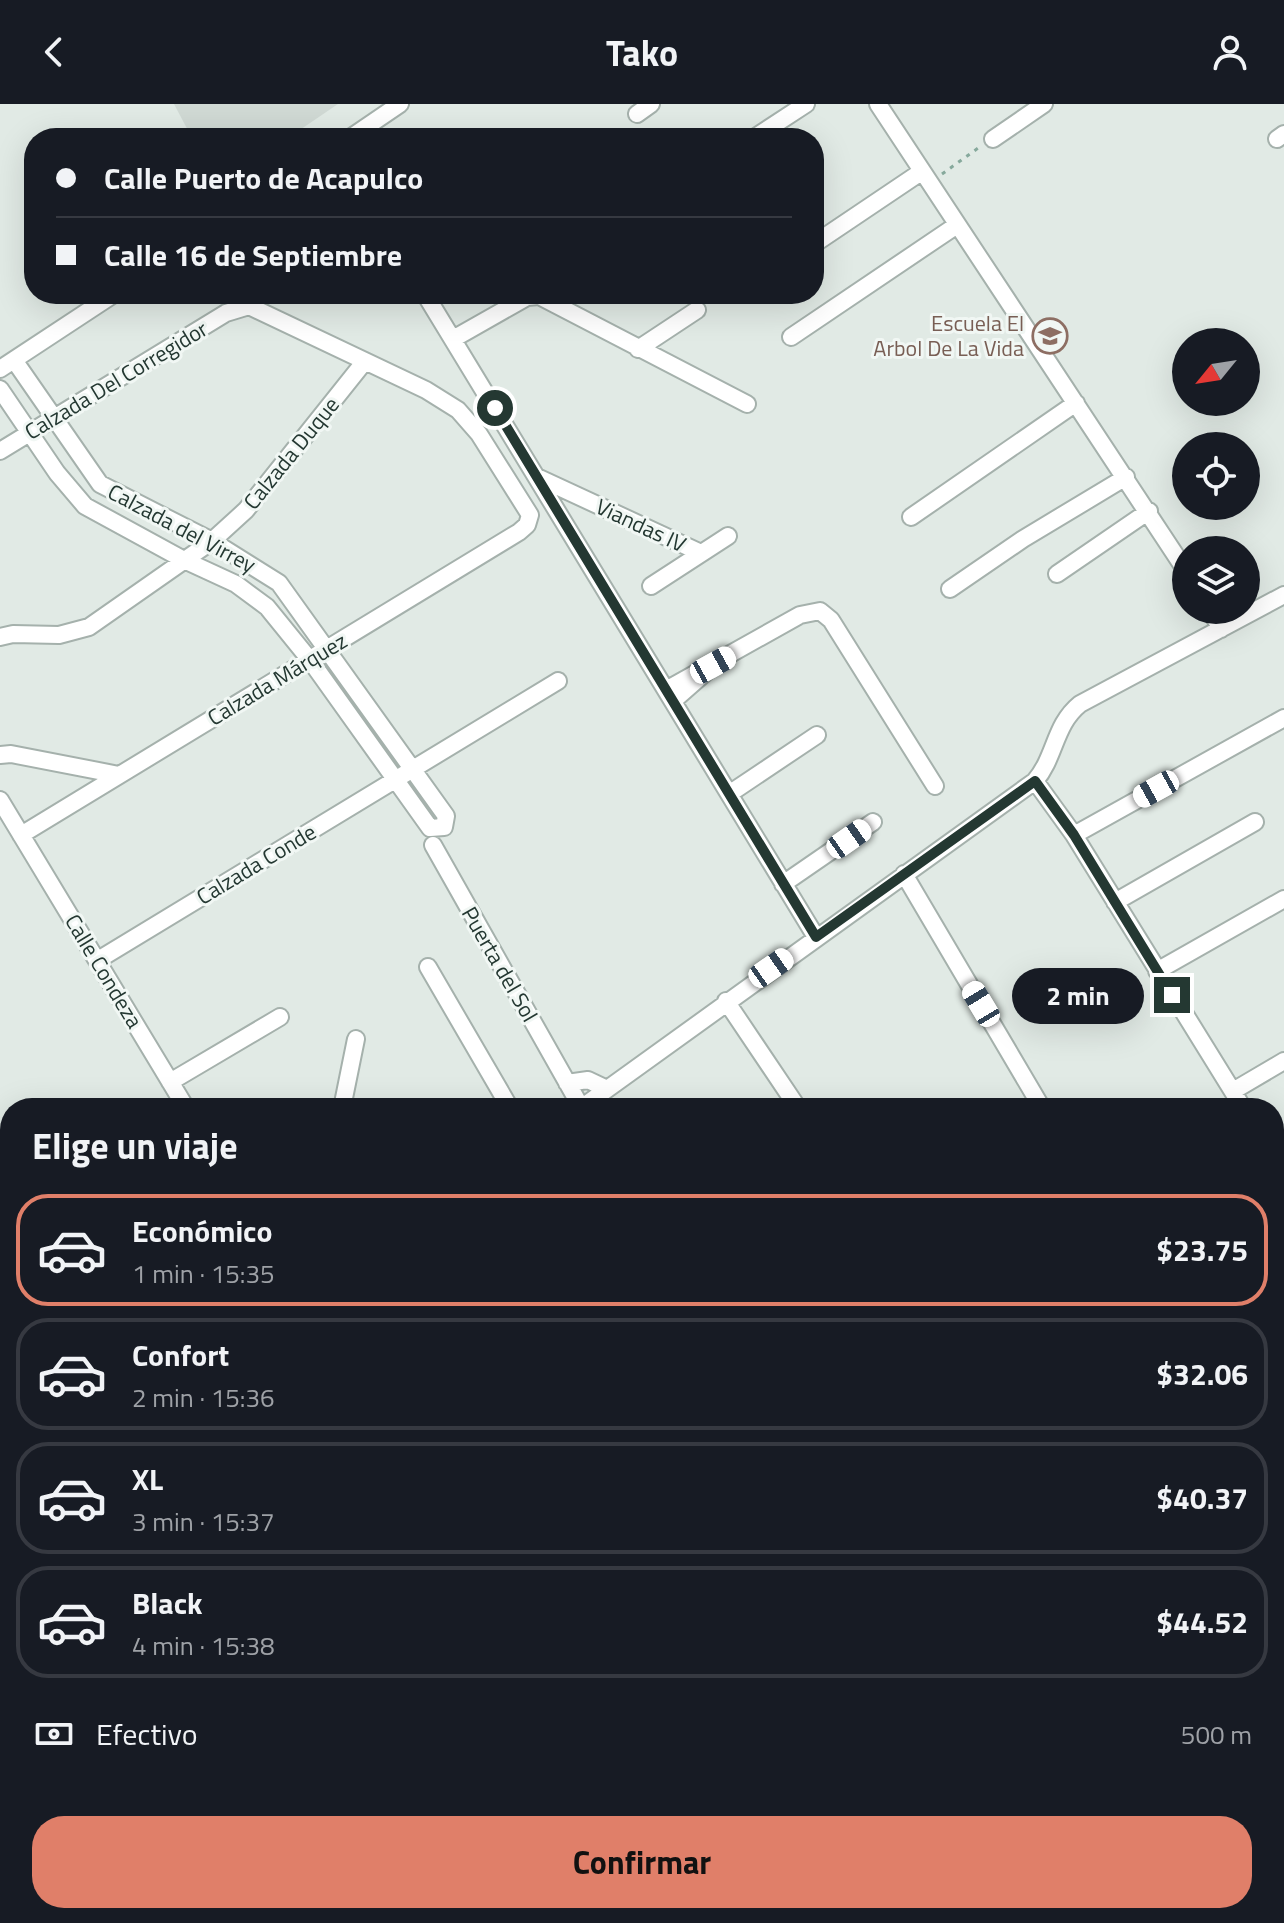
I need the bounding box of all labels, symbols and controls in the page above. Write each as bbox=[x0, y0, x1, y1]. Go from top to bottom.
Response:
text: Tako bbox=[606, 25, 678, 80]
icon: back bbox=[32, 30, 76, 74]
icon: person bbox=[1208, 30, 1252, 74]
text: Calle Puerto de Acapulco bbox=[104, 155, 423, 201]
text: Calle 16 de Septiembre bbox=[104, 232, 402, 278]
place label: Escuela El Arbol De La Vida bbox=[873, 306, 1024, 365]
street label: Calzada Del Corregidor bbox=[18, 312, 214, 448]
school or university icon: Escuela El Arbol De La Vida bbox=[1031, 317, 1069, 355]
north arrow bbox=[1172, 328, 1260, 416]
map controls bbox=[1172, 328, 1260, 624]
street label: Calzada Duque bbox=[235, 389, 347, 517]
route start bbox=[477, 390, 513, 426]
button: locate bbox=[1172, 432, 1260, 520]
street label: Calzada del Virrey bbox=[102, 475, 262, 582]
street label: Viandas IV bbox=[590, 489, 692, 561]
button: layers bbox=[1172, 536, 1260, 624]
street label: Calzada Márquez bbox=[201, 624, 353, 734]
car bbox=[686, 643, 740, 687]
car bbox=[1129, 767, 1183, 811]
street label: Calzada Conde bbox=[190, 815, 322, 913]
car bbox=[822, 815, 876, 863]
street label: Puerta del Sol bbox=[453, 900, 547, 1028]
street label: Calle Condeza bbox=[56, 907, 152, 1035]
car bbox=[744, 944, 798, 992]
callout: 2 min bbox=[1012, 967, 1144, 1023]
text: 2 min bbox=[1046, 976, 1110, 1015]
car bbox=[958, 977, 1004, 1031]
route end bbox=[1154, 977, 1190, 1013]
text: Elige un viaje bbox=[32, 1118, 238, 1173]
text: Económico bbox=[132, 1208, 272, 1254]
icon: car bbox=[36, 1214, 108, 1286]
text: $23.75 bbox=[1156, 1227, 1248, 1273]
text: 1 min · 15:35 bbox=[132, 1254, 275, 1293]
text: Confort bbox=[132, 1332, 229, 1378]
icon: car bbox=[36, 1338, 108, 1410]
text: $32.06 bbox=[1156, 1351, 1248, 1397]
text: 2 min · 15:36 bbox=[132, 1378, 275, 1417]
text: XL bbox=[132, 1456, 163, 1502]
icon: car bbox=[36, 1462, 108, 1534]
text: $40.37 bbox=[1156, 1475, 1248, 1521]
text: 3 min · 15:37 bbox=[132, 1502, 275, 1541]
text: Black bbox=[132, 1580, 203, 1626]
icon: car bbox=[36, 1586, 108, 1658]
text: $44.52 bbox=[1156, 1599, 1248, 1645]
text: 4 min · 15:38 bbox=[132, 1626, 275, 1665]
text: Efectivo bbox=[96, 1711, 198, 1757]
icon: cash bbox=[32, 1712, 76, 1756]
text: 500 m bbox=[1181, 1715, 1252, 1754]
button: Confirmar bbox=[32, 1816, 1252, 1908]

